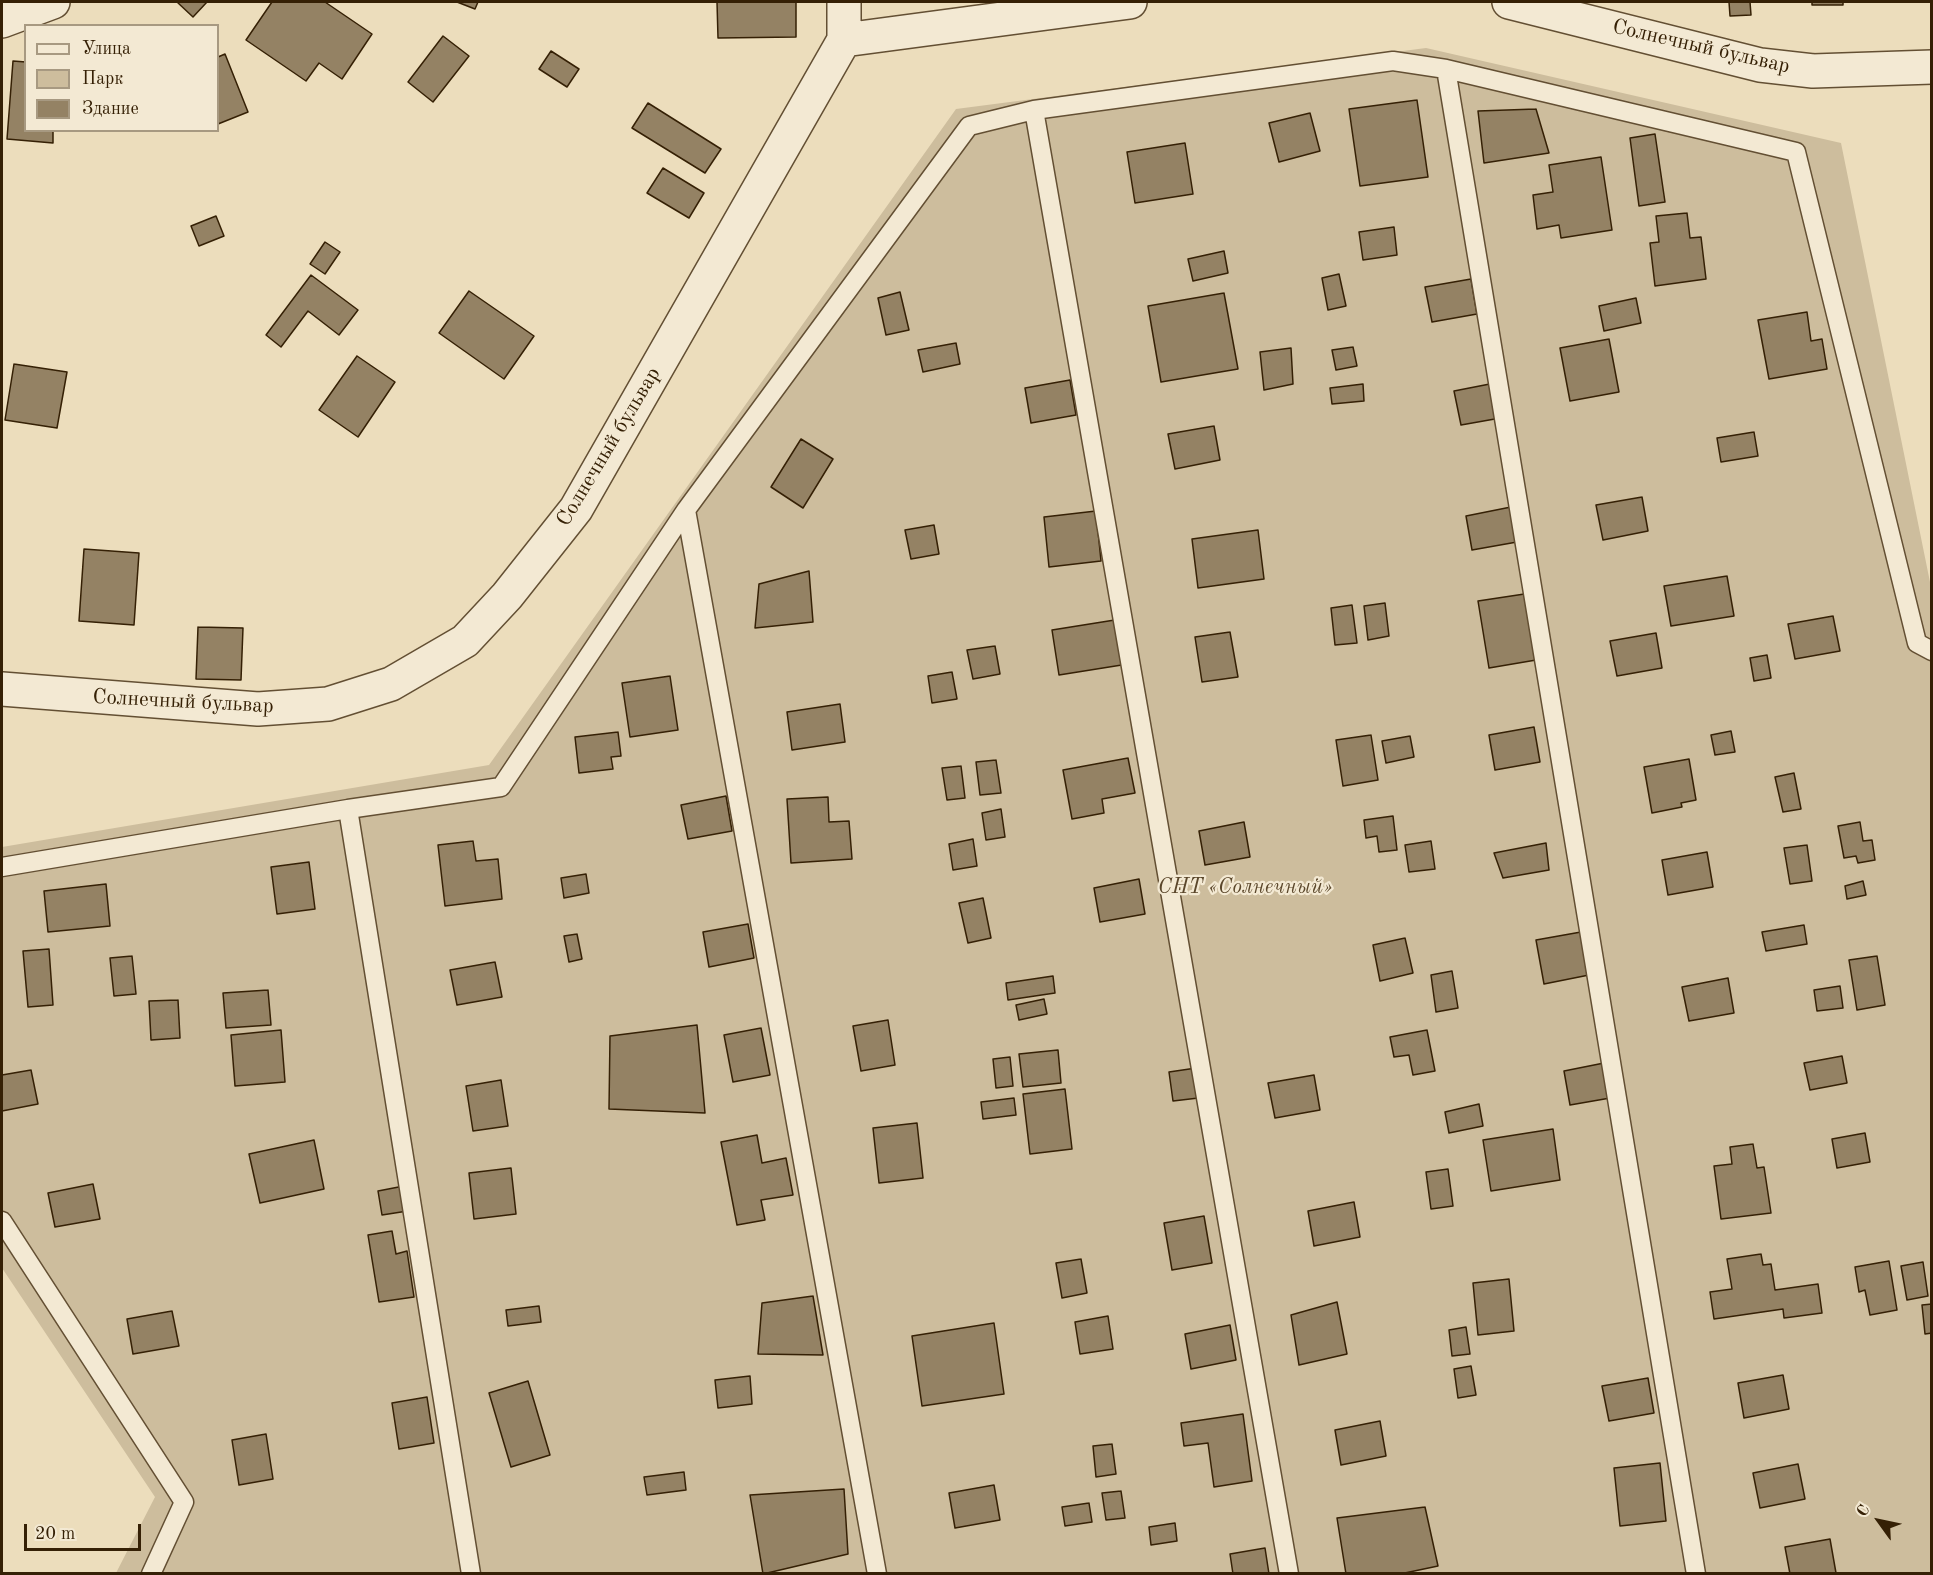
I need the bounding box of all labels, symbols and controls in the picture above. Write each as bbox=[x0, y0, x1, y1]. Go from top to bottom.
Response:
street label: Солнечный бульвар bbox=[1610, 14, 1792, 80]
legend bbox=[24, 24, 219, 132]
text: Улица bbox=[82, 40, 131, 58]
text: Парк bbox=[82, 70, 123, 88]
text: Здание bbox=[82, 100, 139, 118]
street label: Солнечный бульвар bbox=[551, 363, 667, 531]
street label: Солнечный бульвар bbox=[92, 685, 274, 719]
park label: СНТ «Солнечный» bbox=[1158, 874, 1332, 900]
north arrow bbox=[1849, 1491, 1909, 1551]
text: С bbox=[1854, 1502, 1873, 1520]
scale bar bbox=[27, 1512, 144, 1550]
text: 20 m bbox=[35, 1525, 75, 1543]

